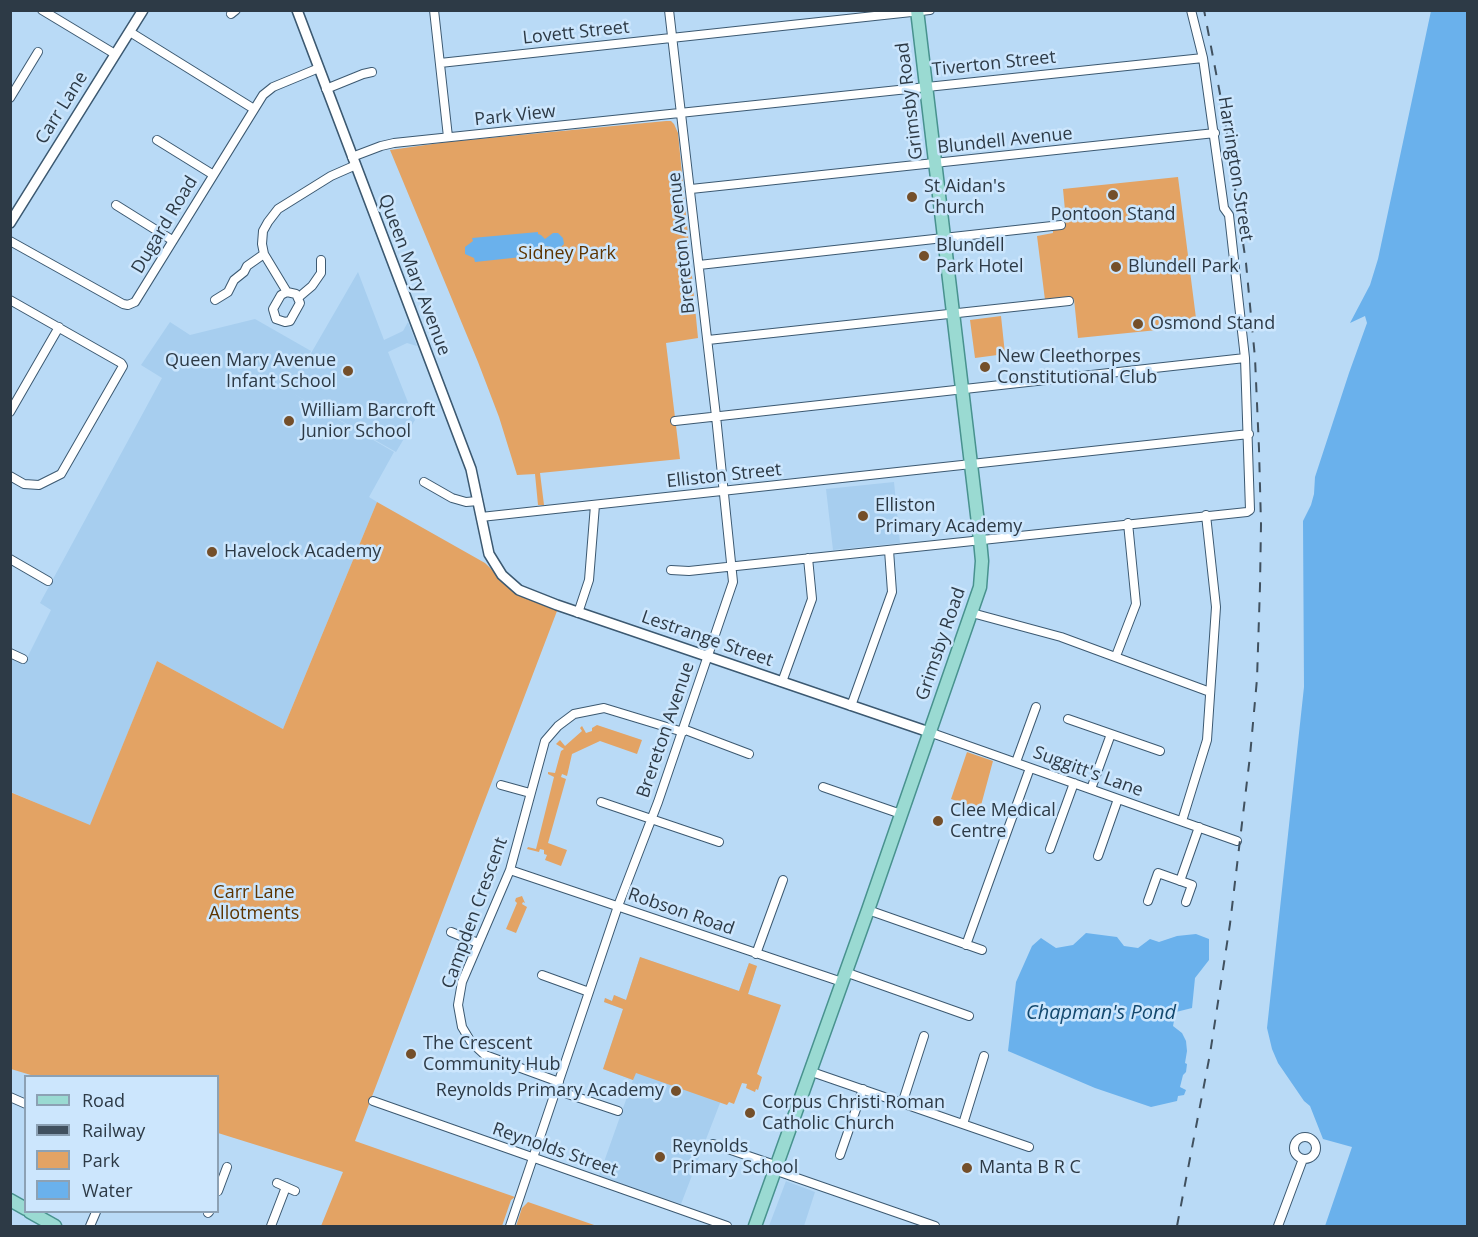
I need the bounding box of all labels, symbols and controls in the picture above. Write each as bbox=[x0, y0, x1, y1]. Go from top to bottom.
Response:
street label: Lovett Street bbox=[522, 17, 630, 49]
street label: Grimsby Road bbox=[892, 41, 928, 161]
street label: Tiverton Street bbox=[931, 47, 1057, 81]
street label: Carr Lane bbox=[31, 68, 93, 148]
street label: Harrington Street bbox=[1213, 95, 1257, 243]
street label: Park View bbox=[473, 101, 557, 131]
street label: Blundell Avenue bbox=[936, 123, 1074, 159]
street label: Brereton Avenue bbox=[664, 171, 700, 315]
street label: Dugard Road bbox=[127, 172, 203, 278]
place label: St Aidan's Church bbox=[924, 176, 1005, 219]
marker: Pontoon Stand bbox=[1106, 188, 1120, 202]
marker: St Aidan's Church bbox=[905, 190, 919, 204]
street label: Queen Mary Avenue bbox=[373, 191, 455, 359]
place label: Pontoon Stand bbox=[1051, 204, 1175, 226]
place label: Blundell Park Hotel bbox=[936, 235, 1023, 278]
park label: Sidney Park bbox=[518, 243, 616, 265]
marker: Blundell Park Hotel bbox=[917, 249, 931, 263]
place label: Blundell Park bbox=[1128, 256, 1239, 278]
marker: Blundell Park bbox=[1109, 260, 1123, 274]
place label: Osmond Stand bbox=[1150, 313, 1275, 335]
marker: Osmond Stand bbox=[1131, 317, 1145, 331]
place label: New Cleethorpes Constitutional Club bbox=[997, 346, 1157, 388]
place label: Queen Mary Avenue Infant School bbox=[165, 350, 336, 392]
marker: New Cleethorpes Constitutional Club bbox=[978, 360, 992, 374]
marker: Queen Mary Avenue Infant School bbox=[341, 364, 355, 378]
place label: William Barcroft Junior School bbox=[301, 400, 435, 442]
marker: William Barcroft Junior School bbox=[282, 414, 296, 428]
street label: Elliston Street bbox=[665, 459, 783, 493]
place label: Elliston Primary Academy bbox=[875, 495, 1022, 538]
marker: Elliston Primary Academy bbox=[856, 509, 870, 523]
place label: Havelock Academy bbox=[224, 541, 381, 563]
marker: Havelock Academy bbox=[205, 545, 219, 559]
street label: Grimsby Road bbox=[912, 585, 970, 703]
street label: Lestrange Street bbox=[638, 606, 776, 672]
street label: Brereton Avenue bbox=[633, 659, 699, 801]
street label: Suggitt's Lane bbox=[1030, 742, 1146, 802]
place label: Clee Medical Centre bbox=[950, 800, 1056, 842]
marker: Clee Medical Centre bbox=[931, 814, 945, 828]
street label: Campden Crescent bbox=[438, 834, 512, 992]
park label: Carr Lane Allotments bbox=[209, 882, 299, 924]
street label: Robson Road bbox=[625, 884, 737, 940]
water label: Chapman's Pond bbox=[1026, 1001, 1176, 1025]
place label: The Crescent Community Hub bbox=[423, 1033, 561, 1076]
marker: The Crescent Community Hub bbox=[404, 1047, 418, 1061]
legend bbox=[24, 1075, 219, 1213]
place label: Reynolds Primary Academy bbox=[436, 1080, 664, 1102]
marker: Reynolds Primary Academy bbox=[669, 1084, 683, 1098]
text: Road bbox=[82, 1088, 125, 1112]
place label: Corpus Christi Roman Catholic Church bbox=[762, 1092, 945, 1134]
marker: Corpus Christi Roman Catholic Church bbox=[743, 1106, 757, 1120]
text: Railway bbox=[82, 1118, 145, 1142]
street label: Reynolds Street bbox=[489, 1118, 621, 1182]
place label: Reynolds Primary School bbox=[672, 1136, 798, 1178]
text: Park bbox=[82, 1148, 120, 1172]
marker: Reynolds Primary School bbox=[653, 1150, 667, 1164]
place label: Manta B R C bbox=[979, 1157, 1081, 1179]
marker: Manta B R C bbox=[960, 1161, 974, 1175]
text: Water bbox=[82, 1178, 133, 1202]

